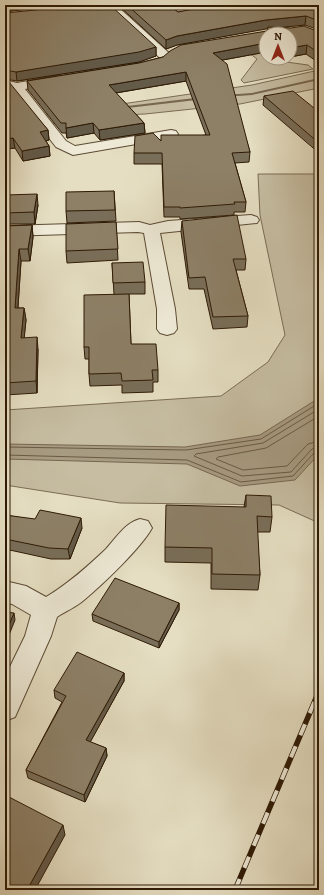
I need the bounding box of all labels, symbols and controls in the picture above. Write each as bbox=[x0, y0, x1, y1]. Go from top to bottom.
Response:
north arrow bbox=[258, 26, 298, 66]
text: N bbox=[274, 29, 282, 44]

